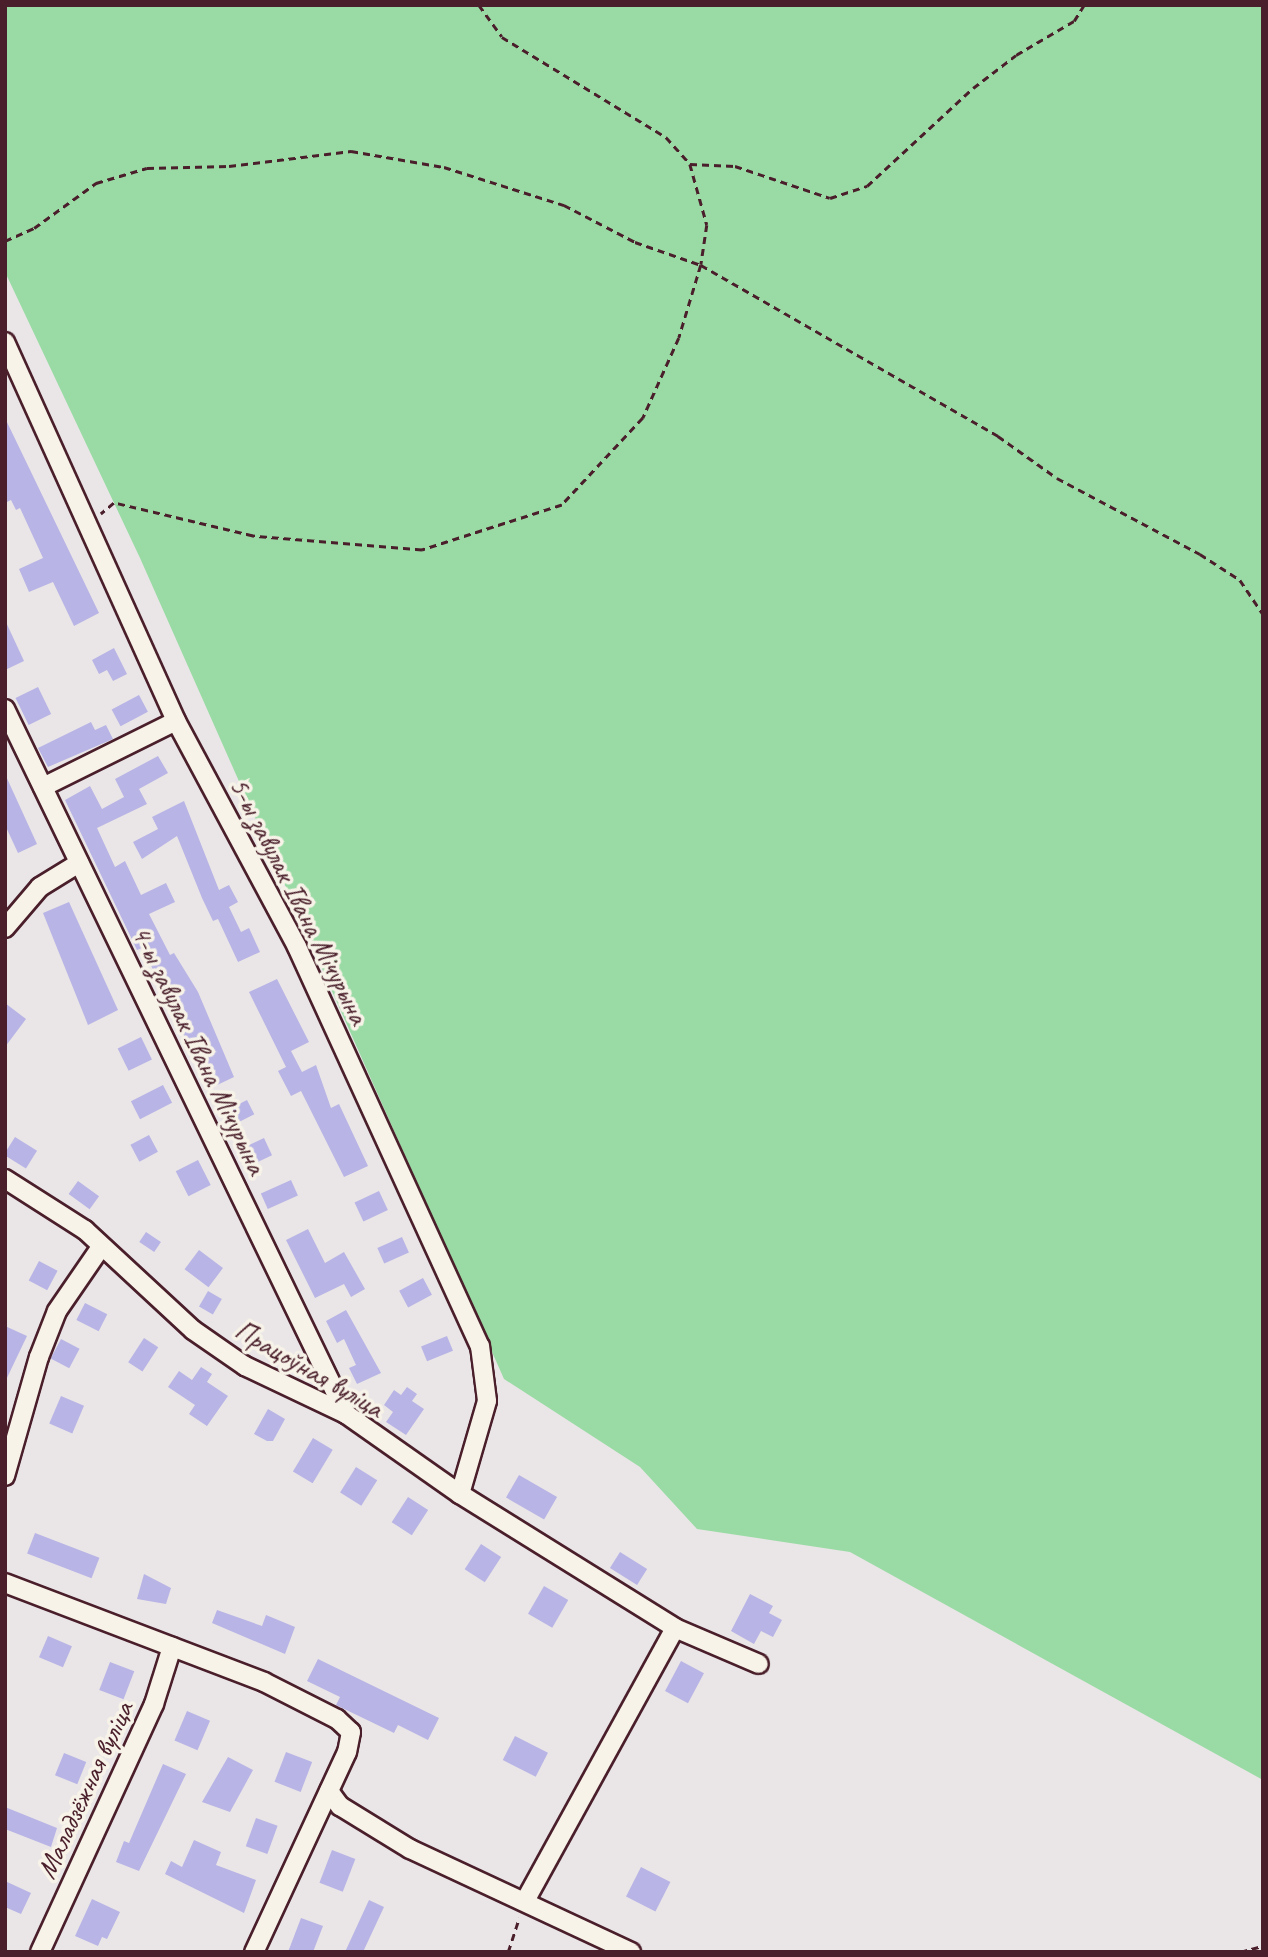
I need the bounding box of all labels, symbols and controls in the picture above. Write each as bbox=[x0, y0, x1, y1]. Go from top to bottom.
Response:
street label: 5-ы завулак Івана Мічурына bbox=[222, 772, 376, 1030]
street label: 4-ы завулак Івана Мічурына bbox=[124, 920, 274, 1180]
street label: Працоўная вуліца bbox=[229, 1313, 389, 1425]
street label: Маладзёжная вуліца bbox=[30, 1697, 140, 1883]

